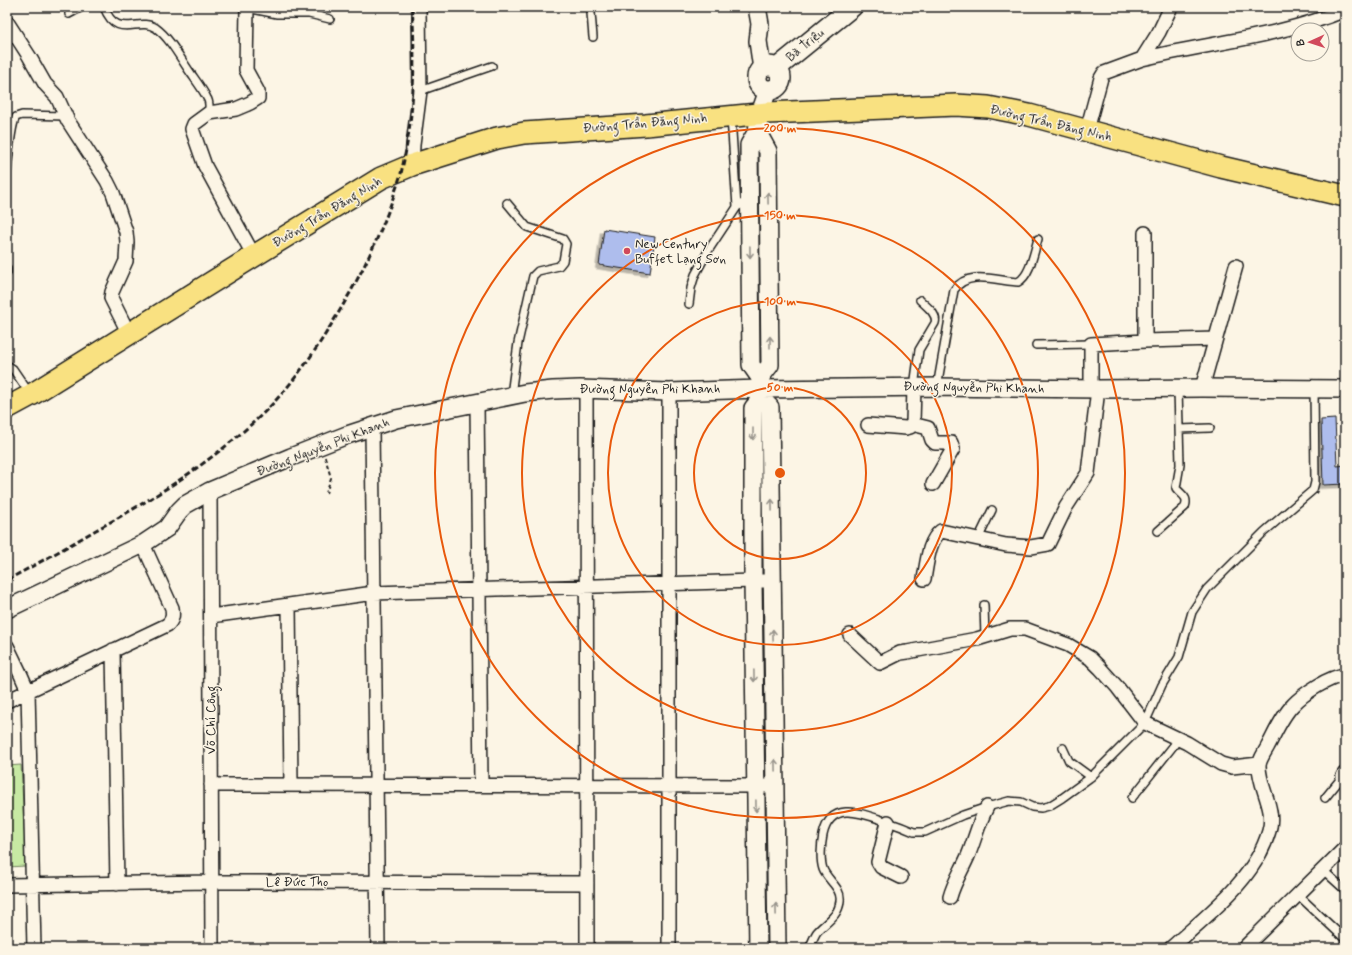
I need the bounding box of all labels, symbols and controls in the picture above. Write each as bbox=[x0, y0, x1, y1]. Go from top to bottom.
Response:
north arrow bbox=[1290, 22, 1330, 62]
street label: Bà Triệu bbox=[782, 24, 828, 66]
text: B bbox=[1294, 39, 1308, 46]
street label: Đường Trần Đăng Ninh bbox=[988, 101, 1114, 147]
street label: Đường Trần Đăng Ninh bbox=[582, 109, 708, 139]
text: 200 m bbox=[764, 121, 797, 137]
street label: Đường Trần Đăng Ninh bbox=[269, 173, 386, 253]
one-way arrow bbox=[764, 192, 772, 205]
text: 150 m bbox=[764, 208, 796, 224]
place label: New Century Buffet Lạng Sơn bbox=[635, 236, 726, 270]
one-way arrow bbox=[746, 245, 754, 258]
marker: New Century Buffet Lạng Sơn bbox=[622, 246, 632, 256]
text: 100 m bbox=[764, 294, 797, 310]
one-way arrow bbox=[766, 336, 774, 349]
street label: Đường Nguyễn Phi Khanh bbox=[903, 378, 1045, 400]
text: 50 m bbox=[767, 380, 794, 396]
street label: Đường Nguyễn Phi Khanh bbox=[579, 381, 721, 400]
street label: Đường Nguyễn Phi Khanh bbox=[254, 414, 393, 482]
one-way arrow bbox=[749, 427, 757, 440]
centre of rings bbox=[773, 466, 787, 480]
one-way arrow bbox=[768, 499, 776, 512]
one-way arrow bbox=[769, 629, 777, 642]
one-way arrow bbox=[750, 669, 758, 682]
street label: Võ Chí Công bbox=[203, 686, 222, 754]
one-way arrow bbox=[771, 759, 779, 772]
one-way arrow bbox=[752, 799, 760, 812]
street label: Lê Đức Thọ bbox=[266, 874, 328, 891]
one-way arrow bbox=[773, 903, 780, 916]

